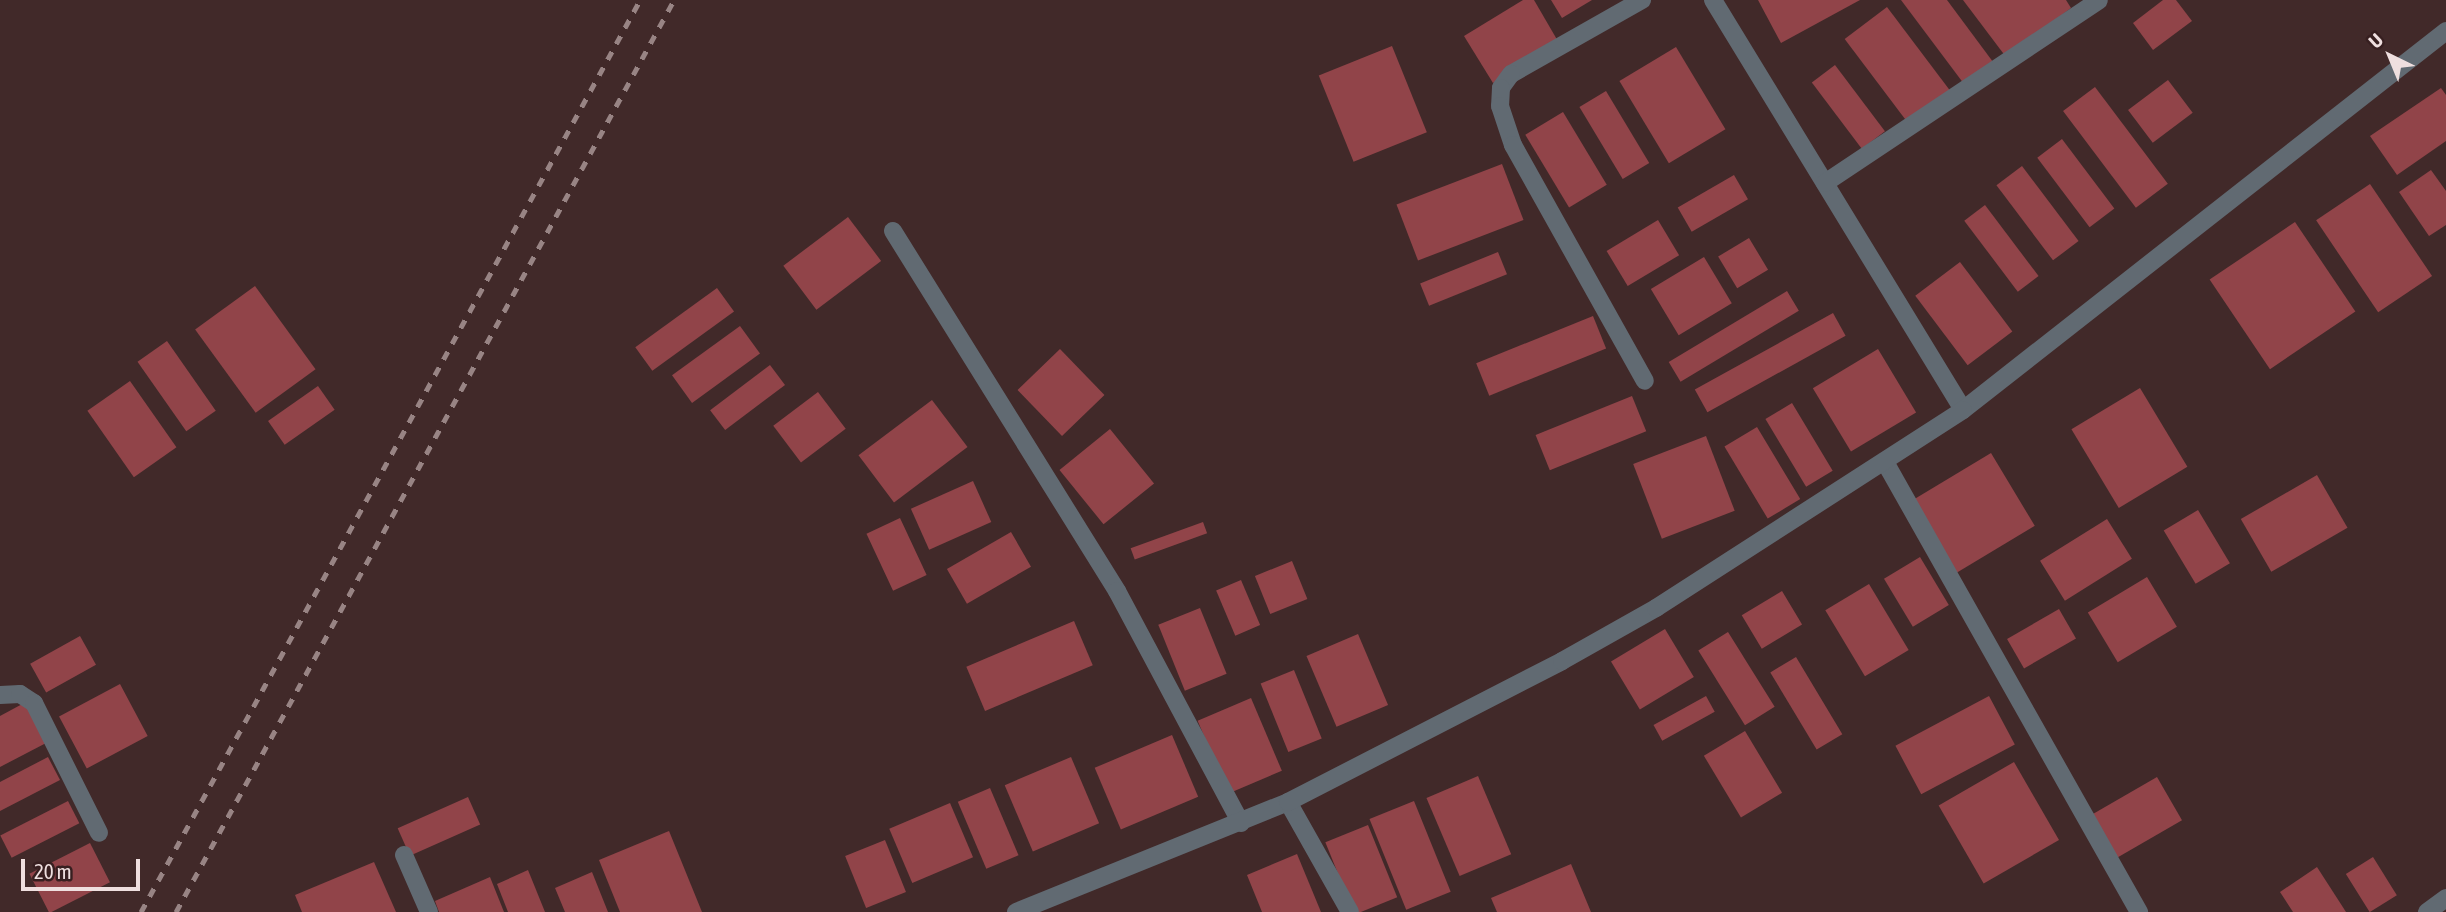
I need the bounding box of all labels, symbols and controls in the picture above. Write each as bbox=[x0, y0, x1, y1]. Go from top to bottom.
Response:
north arrow bbox=[2355, 21, 2425, 91]
text: U bbox=[2364, 29, 2387, 53]
scale bar bbox=[24, 846, 144, 890]
text: 20 m bbox=[34, 859, 72, 883]

